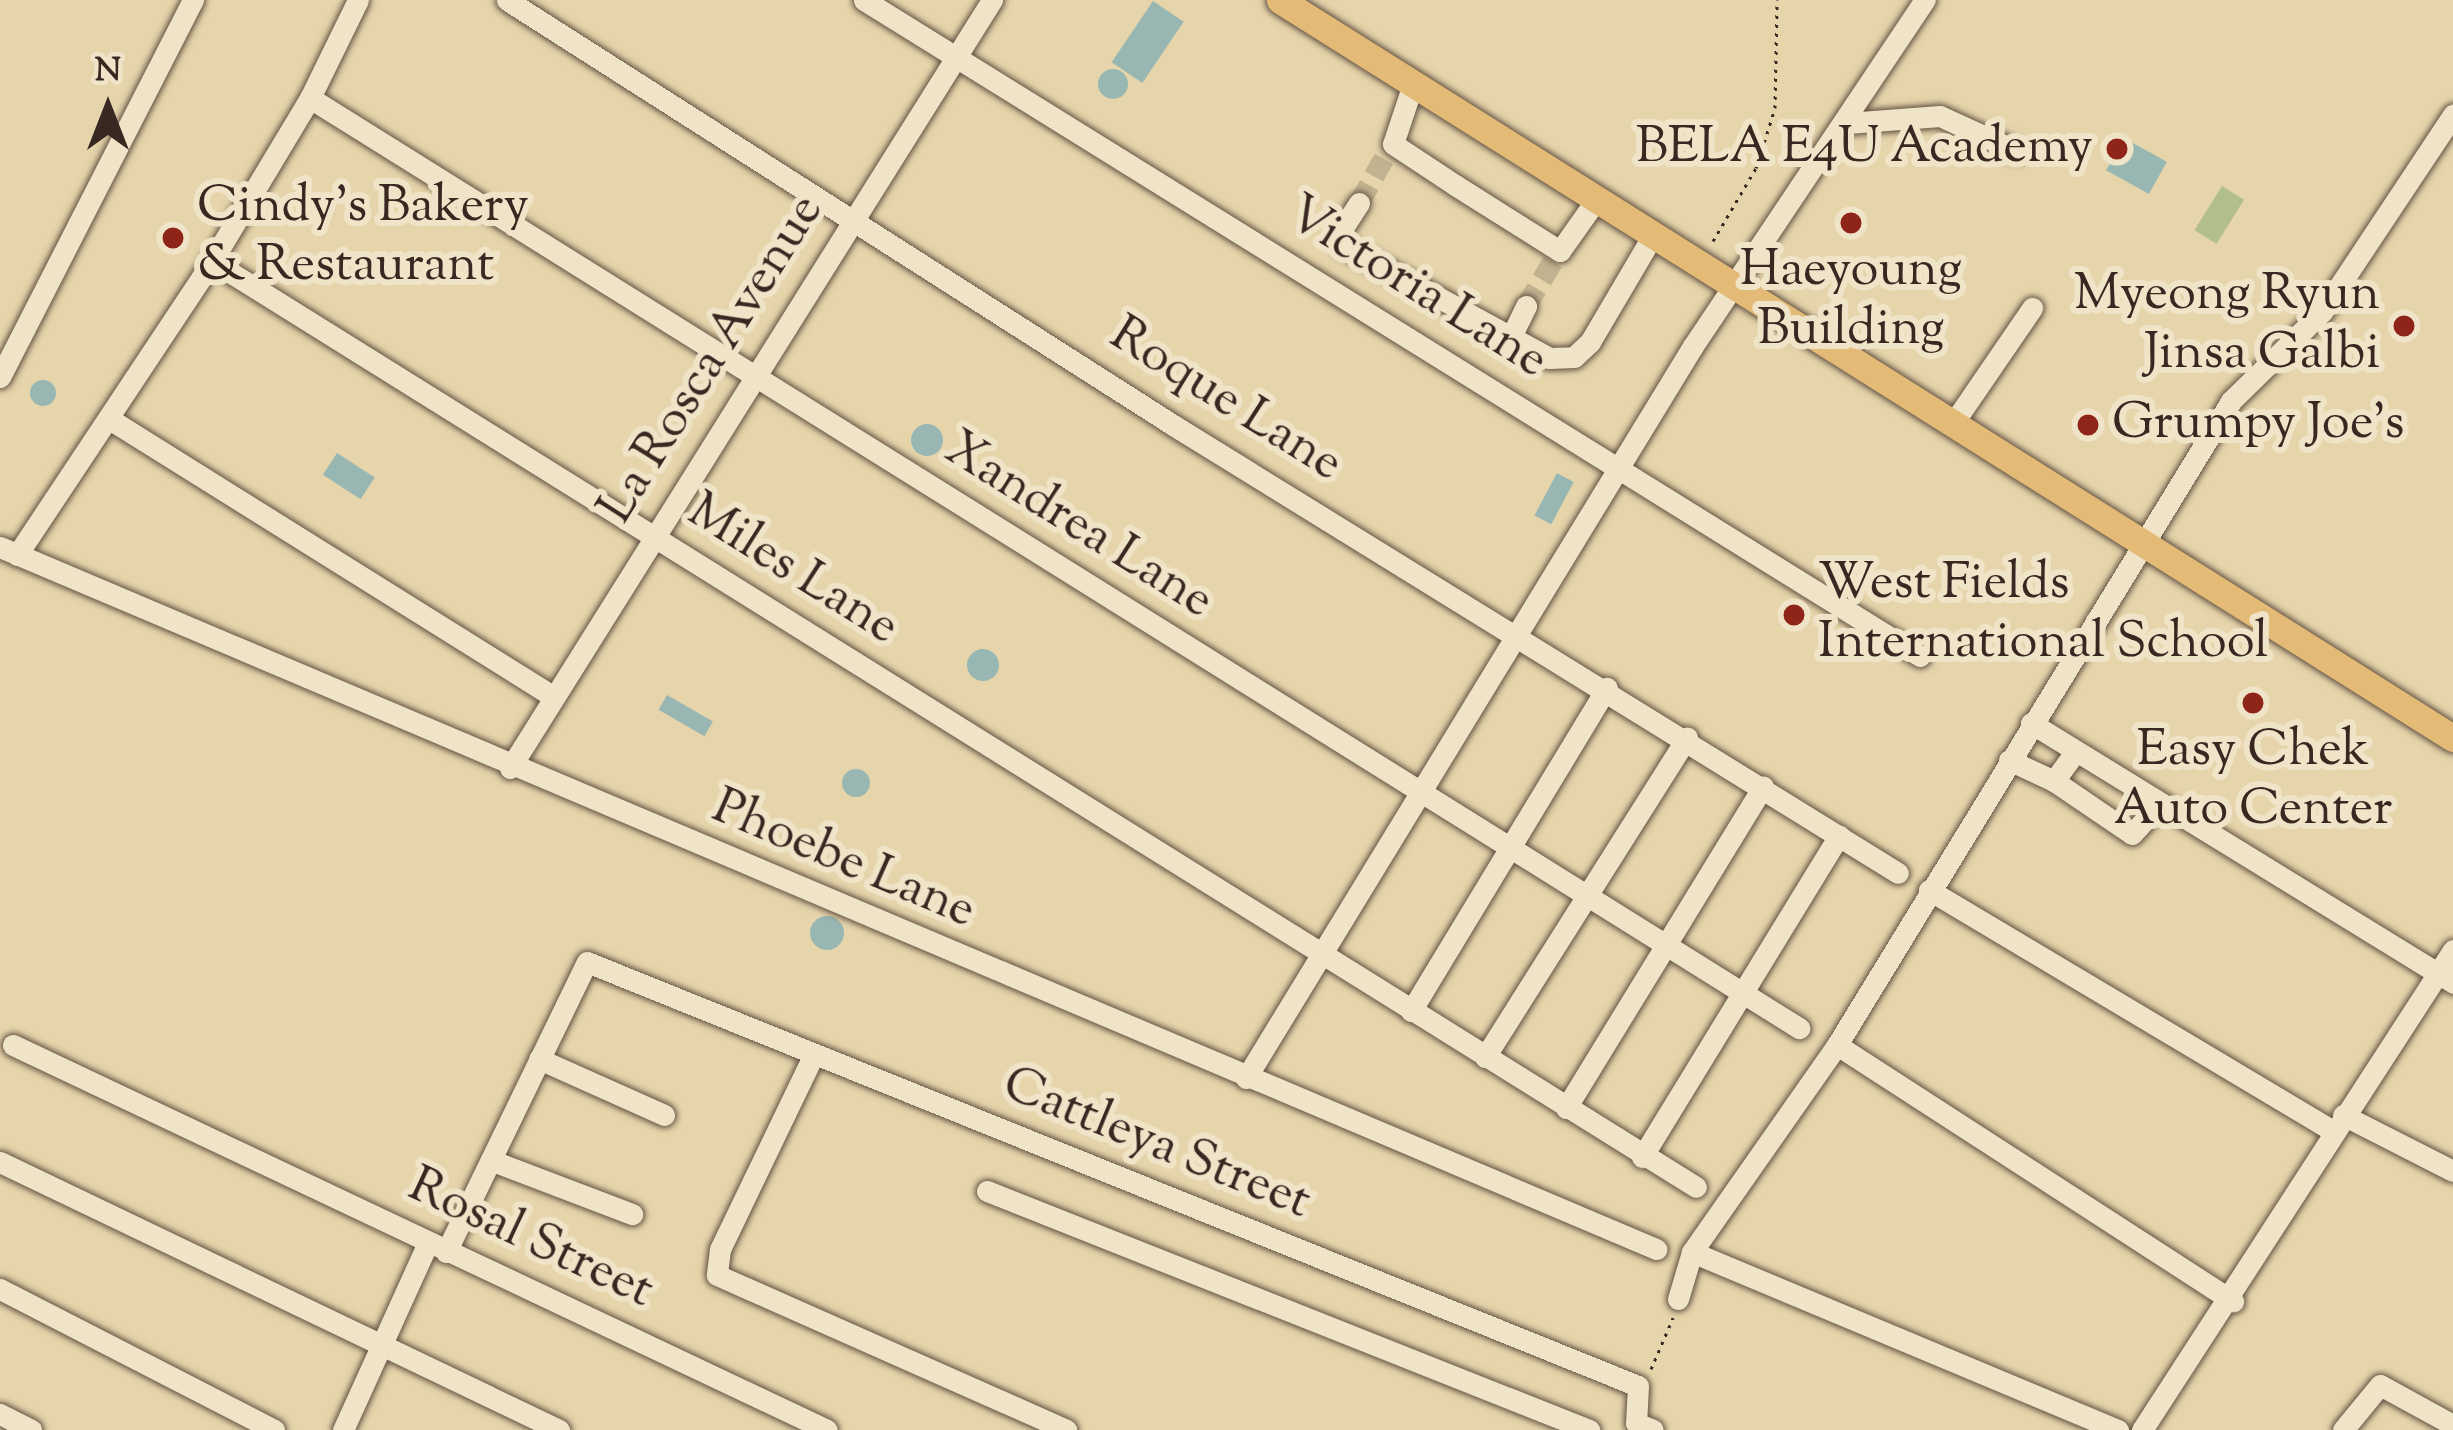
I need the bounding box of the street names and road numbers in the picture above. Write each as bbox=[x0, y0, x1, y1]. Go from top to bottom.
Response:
street label: La Rosca Avenue bbox=[587, 184, 839, 536]
street label: Victoria Lane bbox=[1274, 185, 1558, 393]
street label: Roque Lane bbox=[1097, 305, 1353, 497]
street label: Xandrea Lane bbox=[933, 420, 1223, 634]
street label: Miles Lane bbox=[675, 482, 909, 660]
street label: Phoebe Lane bbox=[702, 778, 984, 944]
street label: Cattleya Street bbox=[993, 1055, 1319, 1235]
street label: Rosal Street bbox=[398, 1157, 662, 1323]

